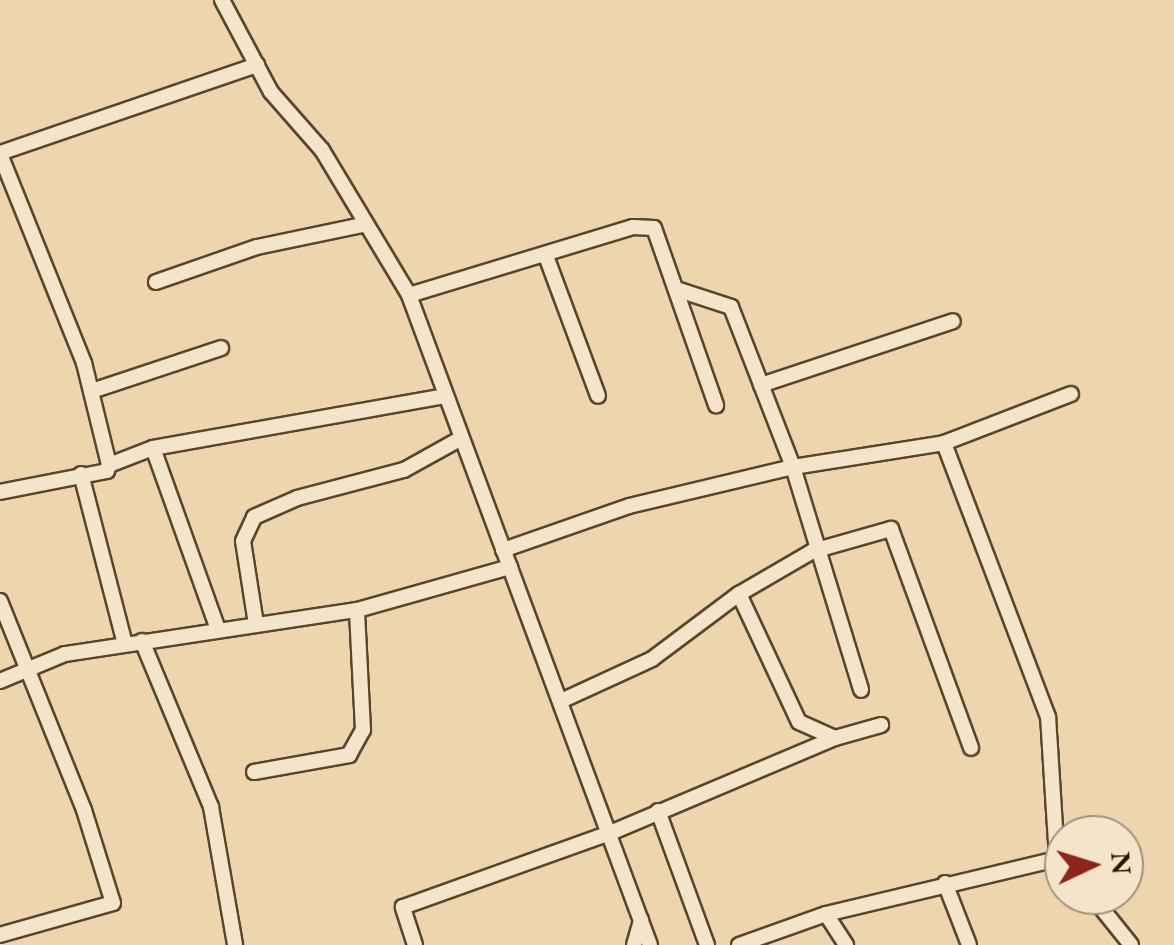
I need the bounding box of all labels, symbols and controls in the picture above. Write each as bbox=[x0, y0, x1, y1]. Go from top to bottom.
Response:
north arrow bbox=[1044, 815, 1144, 915]
text: N bbox=[1103, 850, 1141, 876]

